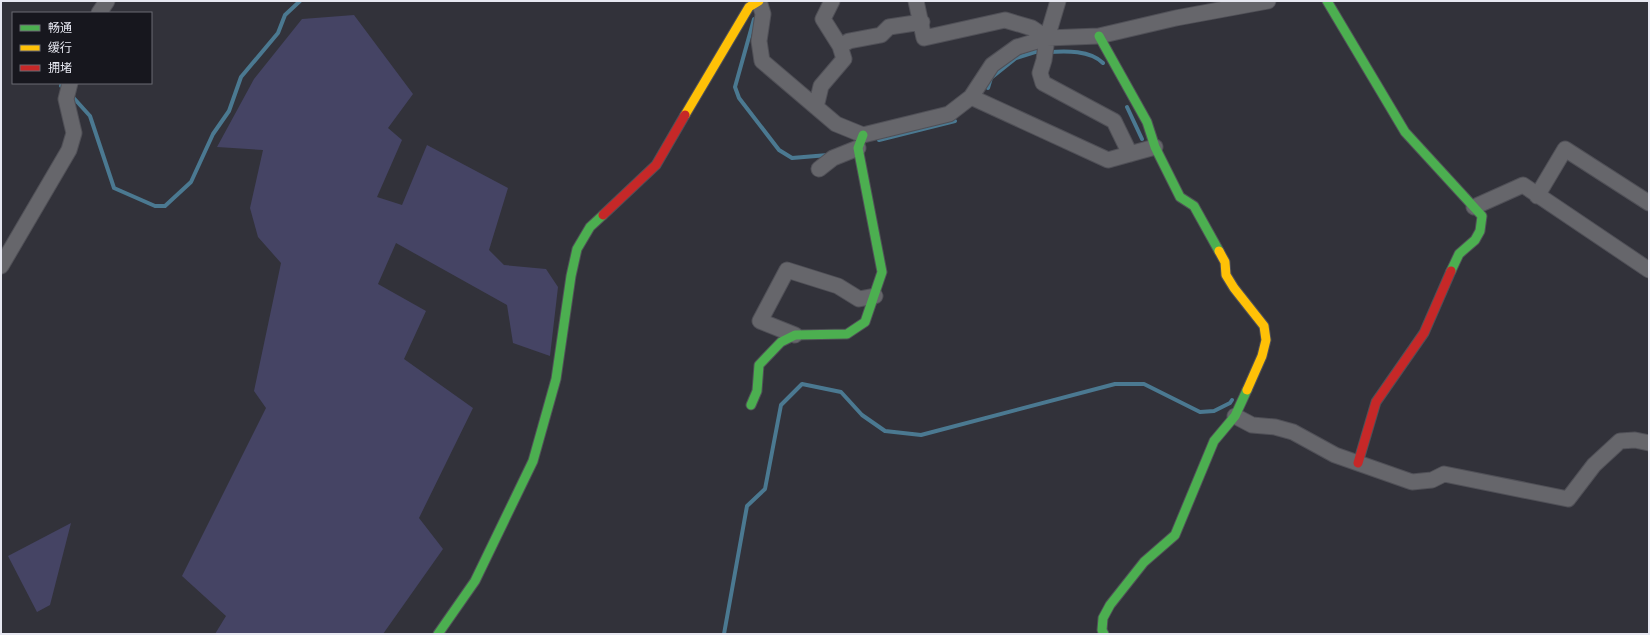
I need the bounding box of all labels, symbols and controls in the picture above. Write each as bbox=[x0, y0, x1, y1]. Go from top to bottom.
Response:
legend bbox=[12, 12, 152, 84]
text: 畅通 bbox=[48, 21, 72, 35]
text: 缓行 bbox=[48, 41, 72, 55]
text: 拥堵 bbox=[48, 61, 72, 75]

